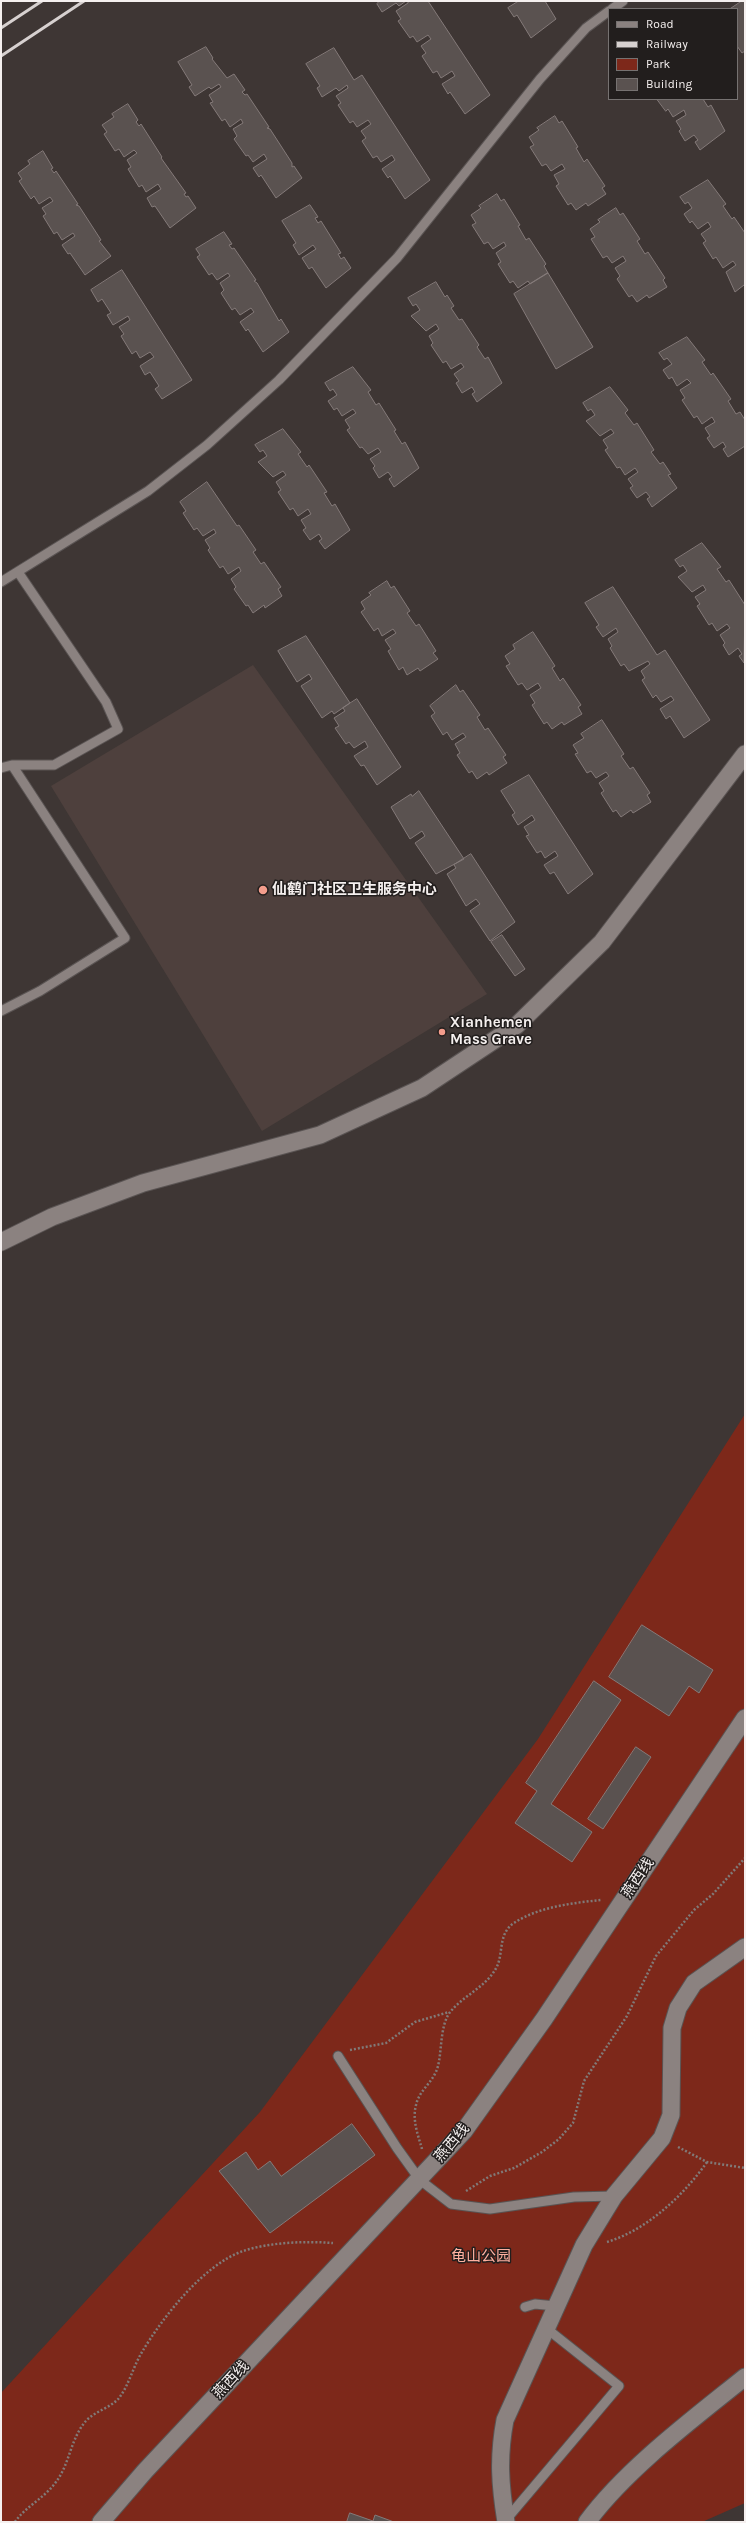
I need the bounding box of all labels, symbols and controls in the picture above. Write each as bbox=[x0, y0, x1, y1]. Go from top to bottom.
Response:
legend bbox=[608, 8, 738, 100]
text: Road bbox=[646, 17, 674, 31]
text: Railway bbox=[646, 37, 688, 51]
text: Park bbox=[646, 57, 670, 71]
text: Building bbox=[646, 77, 692, 91]
place label: 仙鹤门社区卫生服务中心 bbox=[272, 881, 437, 899]
marker: 仙鹤门社区卫生服务中心 bbox=[257, 884, 269, 896]
place label: Xianhemen Mass Grave bbox=[450, 1014, 532, 1049]
marker: Xianhemen Mass Grave bbox=[437, 1027, 447, 1037]
street label: 燕西线 bbox=[618, 1854, 658, 1902]
street label: 燕西线 bbox=[431, 2120, 473, 2166]
park label: 龟山公园 bbox=[451, 2248, 511, 2266]
street label: 燕西线 bbox=[209, 2357, 253, 2403]

